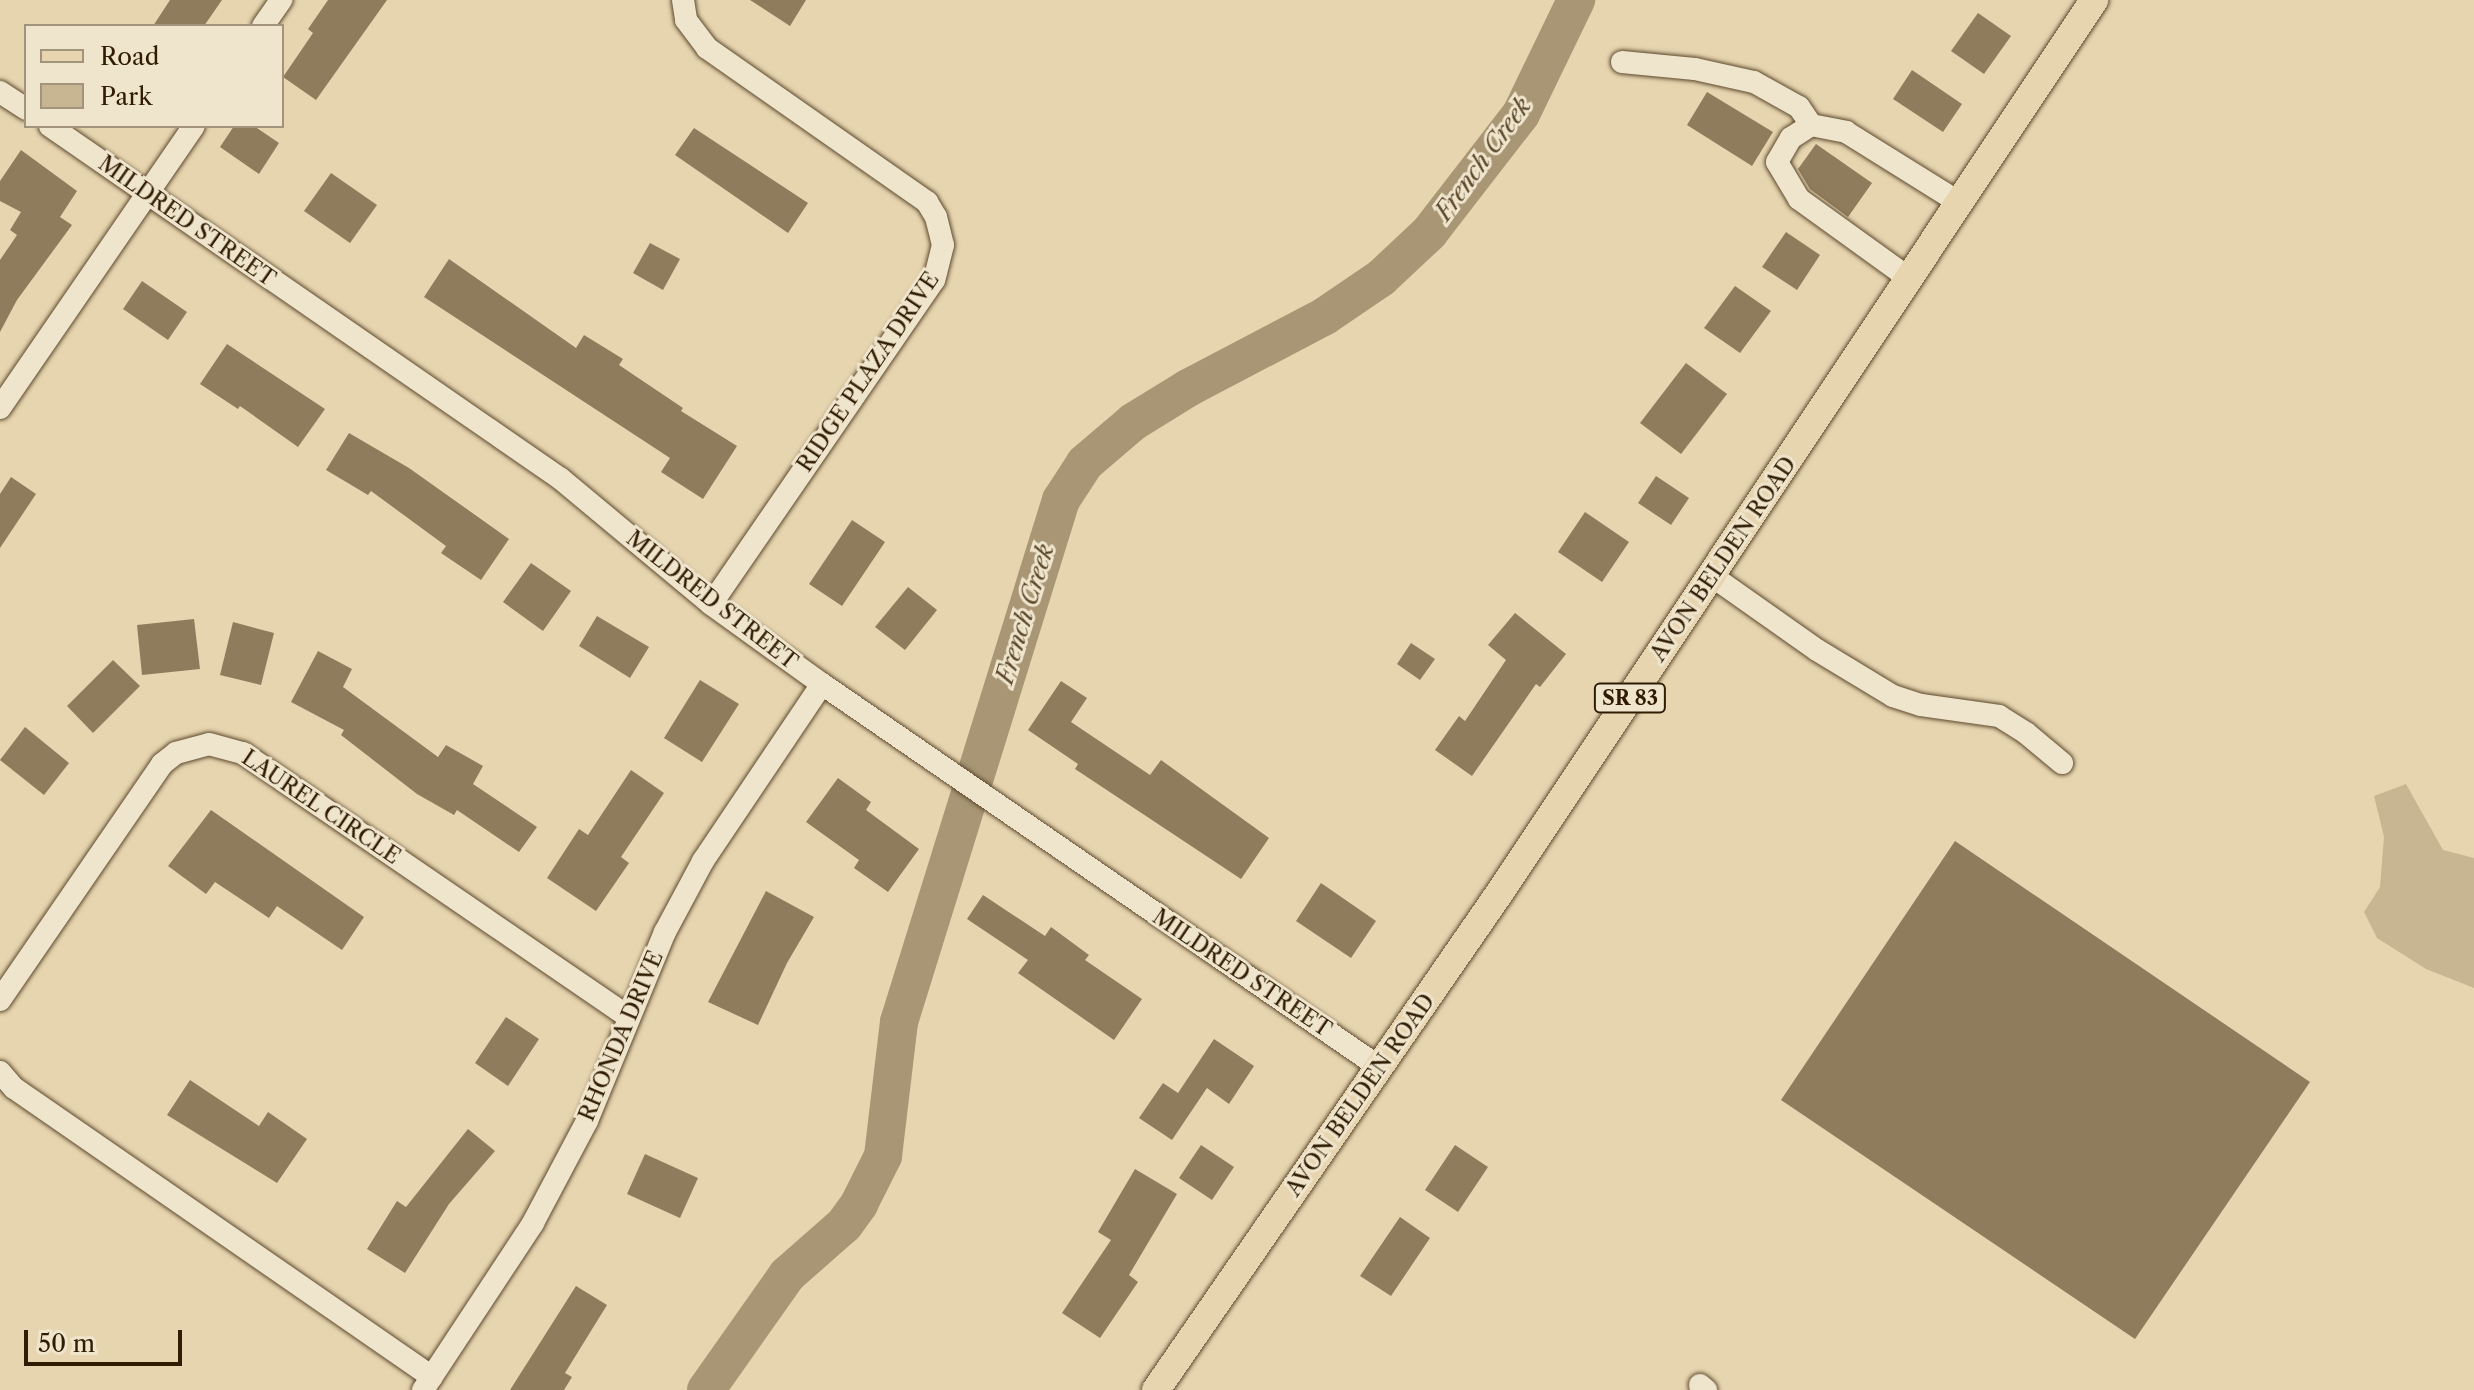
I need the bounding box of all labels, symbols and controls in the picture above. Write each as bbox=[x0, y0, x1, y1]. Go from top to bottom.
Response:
legend bbox=[24, 24, 284, 128]
text: Road bbox=[100, 42, 159, 71]
text: Park bbox=[100, 82, 152, 111]
water label: French Creek bbox=[1429, 92, 1537, 226]
street label: MILDRED STREET bbox=[93, 150, 281, 292]
street label: RIDGE PLAZA DRIVE bbox=[791, 267, 945, 477]
street label: AVON BELDEN ROAD bbox=[1645, 452, 1801, 666]
street label: MILDRED STREET bbox=[621, 525, 803, 675]
water label: French Creek bbox=[990, 541, 1060, 687]
road number: SR 83 bbox=[1592, 682, 1668, 714]
street label: LAUREL CIRCLE bbox=[237, 744, 405, 870]
street label: MILDRED STREET bbox=[1148, 903, 1336, 1043]
street label: RHONDA DRIVE bbox=[573, 947, 669, 1125]
street label: AVON BELDEN ROAD bbox=[1280, 989, 1440, 1201]
scale bar bbox=[28, 1314, 186, 1364]
text: 50 m bbox=[38, 1329, 95, 1358]

